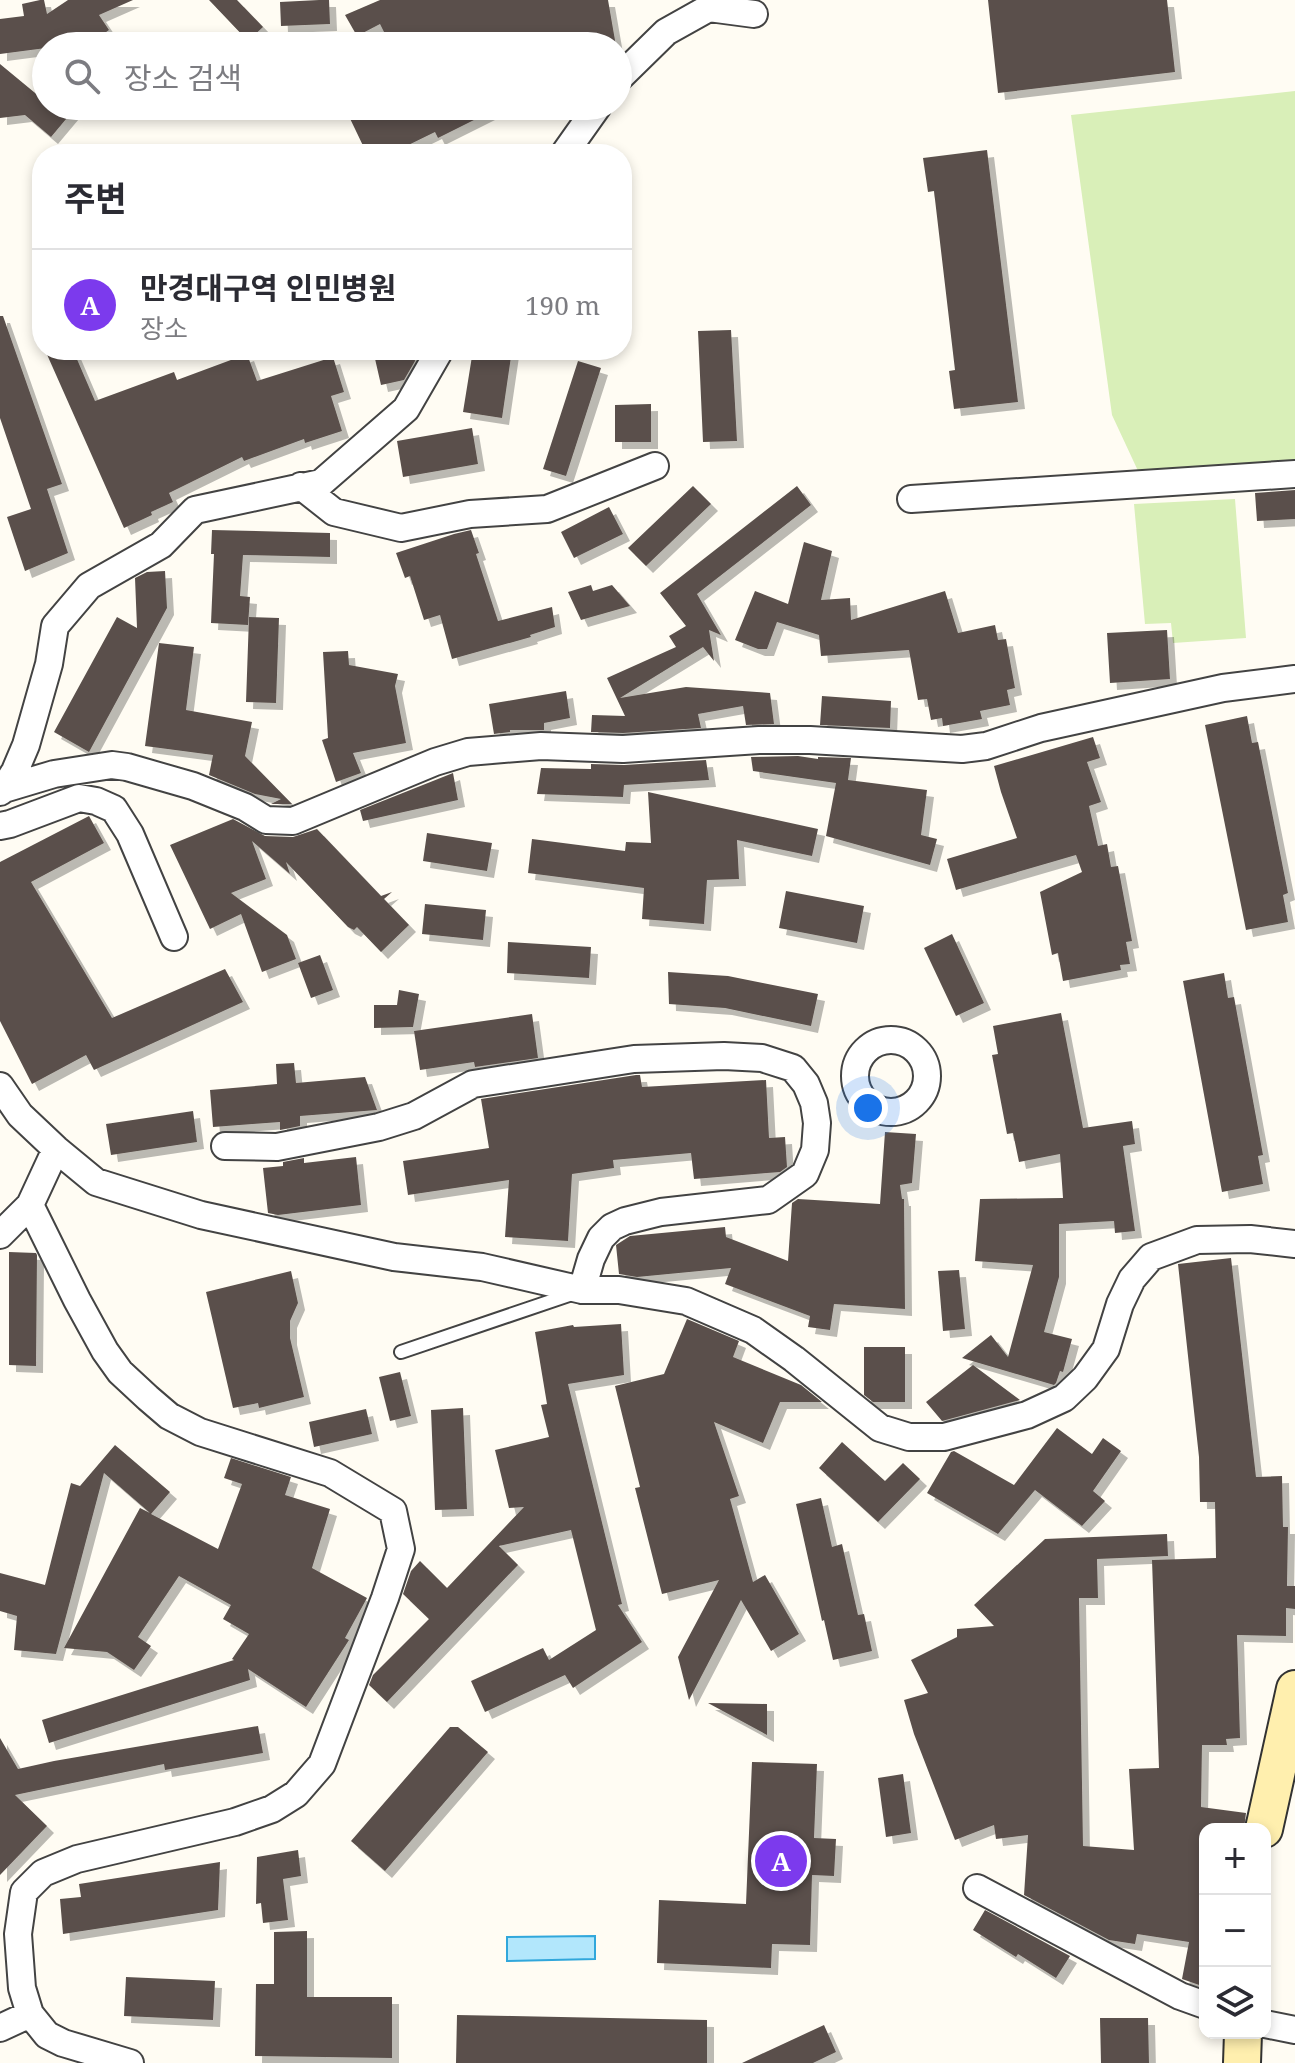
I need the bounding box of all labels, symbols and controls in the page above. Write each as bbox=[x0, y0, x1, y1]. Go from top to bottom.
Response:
search box bbox=[32, 32, 632, 120]
icon: search bbox=[60, 54, 104, 98]
text: 장소 검색 bbox=[124, 57, 242, 98]
text: 주변 bbox=[64, 175, 127, 221]
text: 만경대구역 인민병원 bbox=[140, 267, 396, 308]
text: A bbox=[80, 287, 100, 323]
text: 190 m bbox=[525, 287, 600, 323]
text: 장소 bbox=[140, 310, 188, 346]
your location bbox=[848, 1088, 888, 1128]
map controls bbox=[1199, 1823, 1271, 2039]
button: + bbox=[1199, 1823, 1271, 1895]
pin: A bbox=[755, 1831, 807, 1891]
button: − bbox=[1199, 1895, 1271, 1967]
button: layers bbox=[1199, 1967, 1271, 2039]

